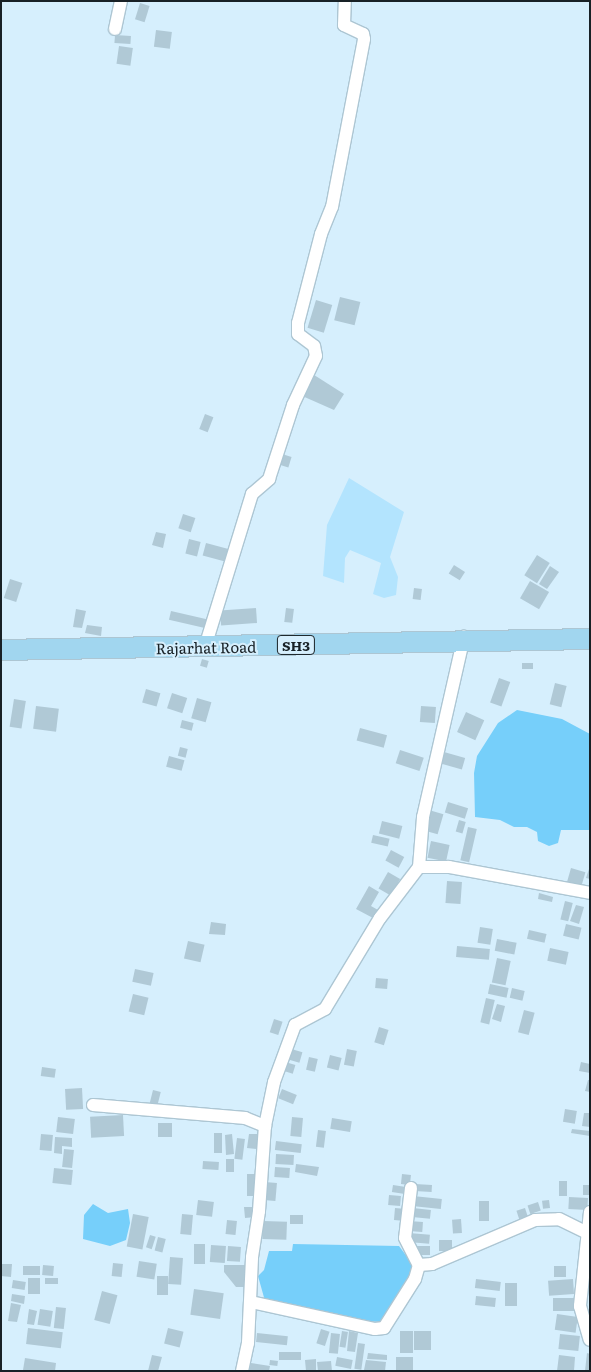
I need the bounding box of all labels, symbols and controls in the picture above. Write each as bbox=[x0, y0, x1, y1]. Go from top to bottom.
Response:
road number: SH3 bbox=[276, 634, 316, 656]
street label: Rajarhat Road bbox=[156, 637, 256, 657]

